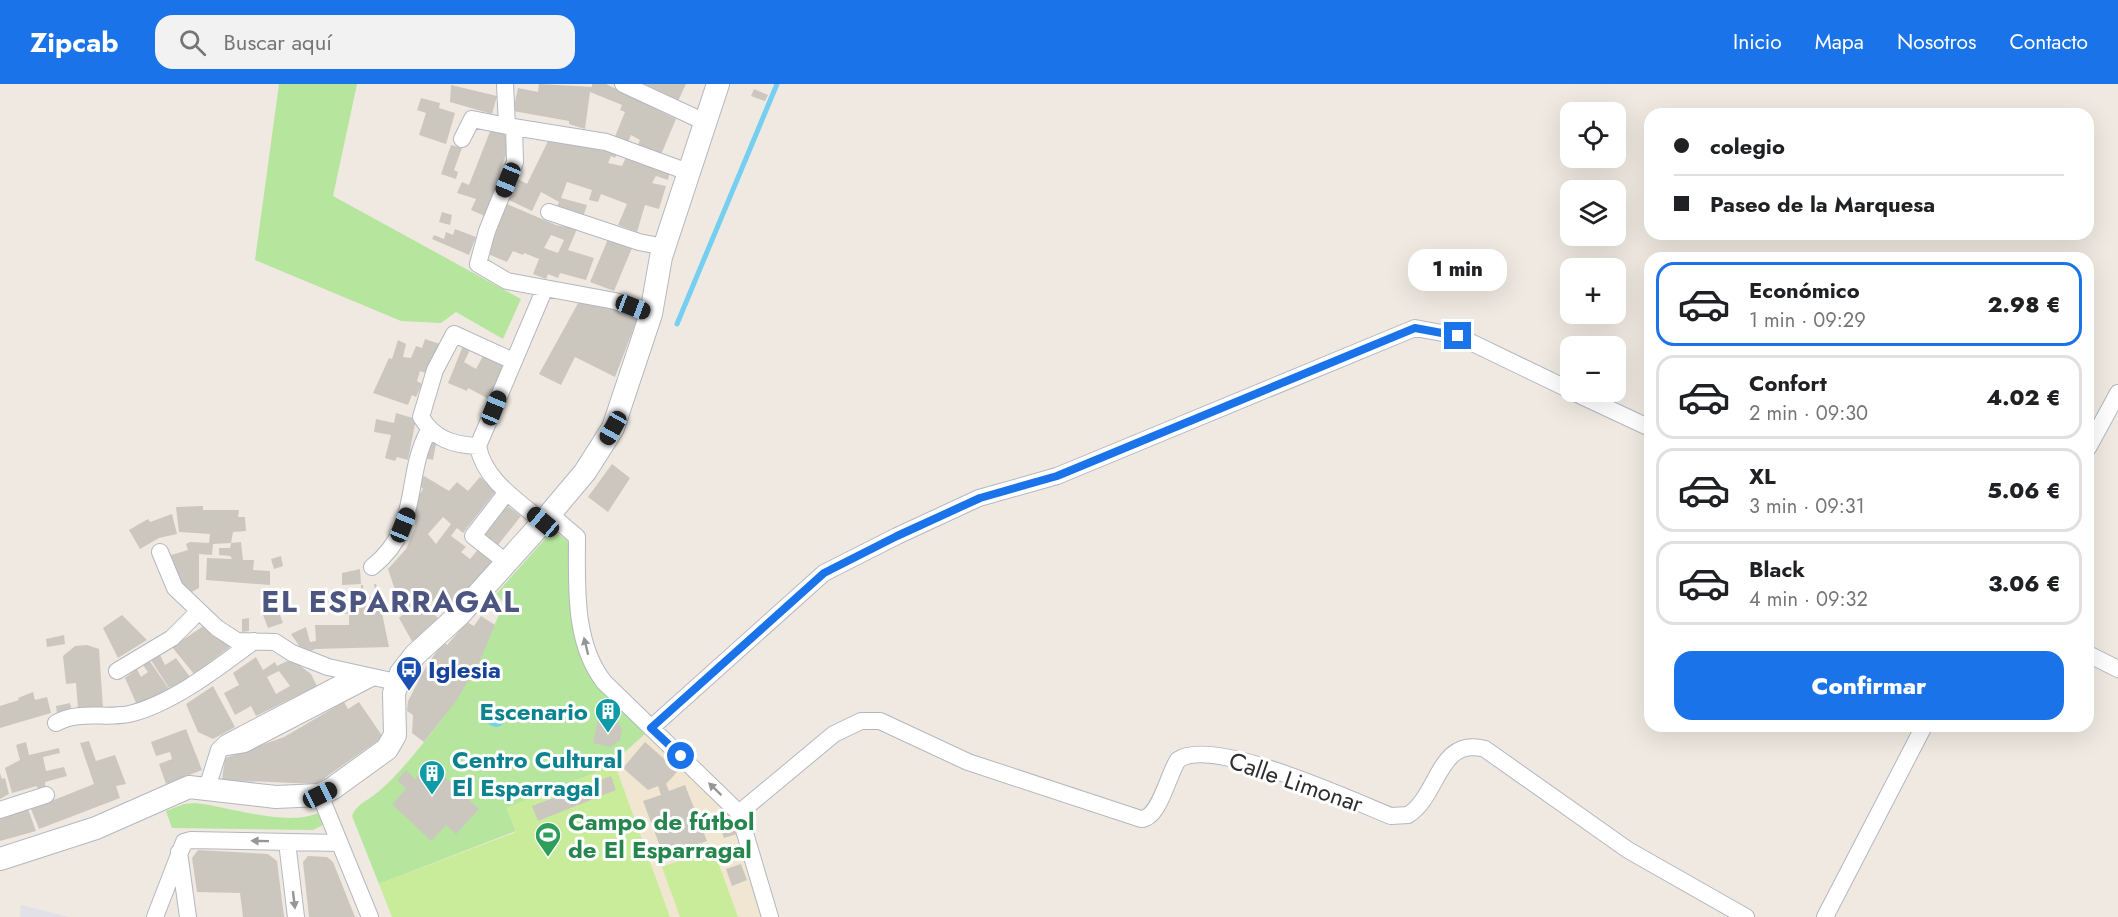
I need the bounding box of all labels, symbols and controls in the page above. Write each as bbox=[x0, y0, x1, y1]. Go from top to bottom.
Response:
search box bbox=[155, 15, 575, 69]
text: Zipcab bbox=[30, 22, 119, 63]
icon: search bbox=[176, 26, 209, 59]
text: Buscar aquí bbox=[224, 26, 332, 58]
text: Inicio bbox=[1733, 27, 1782, 57]
text: Mapa bbox=[1815, 27, 1864, 57]
text: Nosotros bbox=[1897, 27, 1976, 57]
text: Contacto bbox=[2009, 27, 2088, 57]
map controls bbox=[1560, 102, 1626, 402]
button: locate bbox=[1560, 102, 1626, 168]
text: colegio bbox=[1710, 130, 1785, 162]
car bbox=[493, 160, 523, 200]
button: layers bbox=[1560, 180, 1626, 246]
text: Paseo de la Marquesa bbox=[1710, 188, 1935, 220]
callout: 1 min bbox=[1408, 249, 1508, 291]
text: 1 min bbox=[1432, 255, 1483, 284]
button: + bbox=[1560, 258, 1626, 324]
text: Económico bbox=[1749, 274, 1860, 306]
icon: car bbox=[1677, 277, 1731, 331]
text: 2.98 € bbox=[1988, 288, 2061, 320]
car bbox=[613, 292, 653, 322]
text: 1 min · 09:29 bbox=[1749, 306, 1866, 335]
route end bbox=[1444, 322, 1471, 349]
button: − bbox=[1560, 336, 1626, 402]
text: Confort bbox=[1749, 367, 1827, 399]
icon: car bbox=[1677, 370, 1731, 424]
text: 4.02 € bbox=[1986, 381, 2061, 413]
car bbox=[479, 388, 509, 428]
text: 2 min · 09:30 bbox=[1749, 399, 1868, 428]
car bbox=[596, 408, 630, 448]
text: XL bbox=[1749, 460, 1776, 492]
icon: car bbox=[1677, 463, 1731, 517]
text: 5.06 € bbox=[1987, 474, 2061, 506]
text: 3 min · 09:31 bbox=[1749, 492, 1865, 521]
car bbox=[523, 504, 563, 540]
car bbox=[388, 505, 418, 545]
text: Black bbox=[1749, 553, 1805, 585]
icon: car bbox=[1677, 556, 1731, 610]
text: 3.06 € bbox=[1988, 567, 2061, 599]
district label: EL ESPARRAGAL bbox=[261, 580, 521, 623]
text: 4 min · 09:32 bbox=[1749, 585, 1868, 614]
one-way arrow bbox=[580, 637, 590, 655]
button: Confirmar bbox=[1674, 651, 2064, 720]
place label: Iglesia bbox=[428, 652, 501, 687]
bus stop icon: Iglesia bbox=[394, 654, 424, 692]
place label: Escenario bbox=[480, 694, 588, 729]
building icon: Escenario bbox=[593, 696, 623, 734]
place label: Centro Cultural El Esparragal bbox=[452, 742, 623, 805]
route start bbox=[667, 742, 694, 769]
street label: Calle Limonar bbox=[1224, 743, 1369, 822]
building icon: Centro Cultural El Esparragal bbox=[417, 758, 447, 796]
car bbox=[300, 779, 340, 811]
one-way arrow bbox=[708, 783, 722, 797]
place label: Campo de fútbol de El Esparragal bbox=[568, 804, 755, 867]
sports icon: Campo de fútbol de El Esparragal bbox=[533, 820, 563, 858]
one-way arrow bbox=[250, 837, 269, 846]
one-way arrow bbox=[290, 891, 299, 910]

